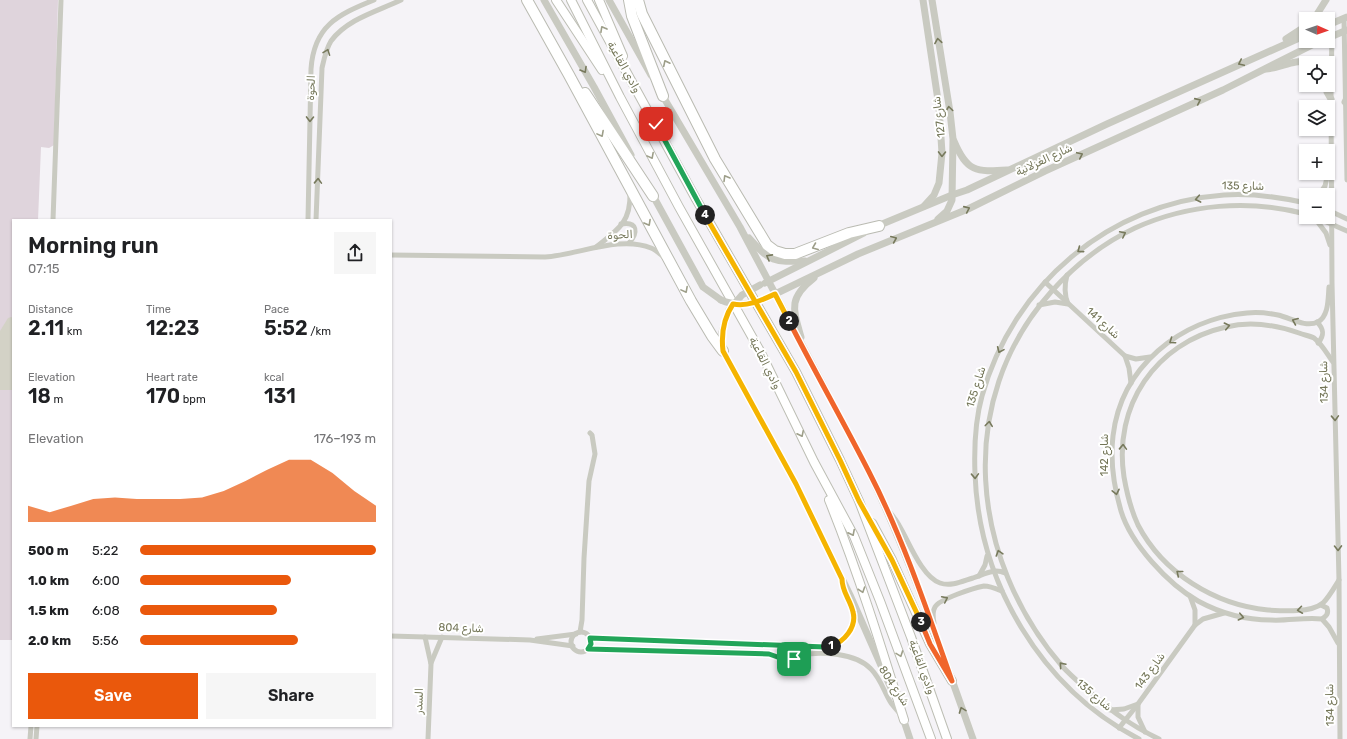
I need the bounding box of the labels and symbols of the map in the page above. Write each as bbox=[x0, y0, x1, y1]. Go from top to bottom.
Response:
north arrow bbox=[1299, 12, 1335, 48]
one-way arrow bbox=[600, 25, 607, 33]
one-way arrow bbox=[935, 38, 943, 44]
street label: وادي القاعية bbox=[604, 39, 644, 96]
one-way arrow bbox=[322, 48, 330, 55]
one-way arrow bbox=[1238, 58, 1246, 66]
one-way arrow bbox=[663, 60, 671, 67]
one-way arrow bbox=[580, 66, 587, 73]
street label: الحوة bbox=[304, 75, 319, 101]
street label: شارع 127 bbox=[930, 95, 950, 138]
one-way arrow bbox=[1194, 98, 1202, 106]
one-way arrow bbox=[945, 106, 954, 112]
pin bbox=[639, 107, 673, 141]
one-way arrow bbox=[306, 116, 314, 122]
one-way arrow bbox=[596, 130, 603, 137]
street label: شارع الغزلانية bbox=[1014, 141, 1075, 181]
one-way arrow bbox=[937, 151, 946, 157]
one-way arrow bbox=[647, 152, 654, 159]
one-way arrow bbox=[1076, 152, 1084, 160]
one-way arrow bbox=[724, 175, 731, 182]
one-way arrow bbox=[313, 178, 322, 184]
street label: شارع 135 bbox=[1222, 179, 1264, 195]
one-way arrow bbox=[1195, 194, 1201, 202]
pin: 4 bbox=[695, 205, 715, 225]
one-way arrow bbox=[963, 206, 971, 214]
one-way arrow bbox=[644, 218, 651, 226]
street label: الحوة bbox=[607, 228, 633, 243]
one-way arrow bbox=[1119, 231, 1126, 239]
one-way arrow bbox=[889, 236, 897, 244]
one-way arrow bbox=[812, 242, 819, 250]
one-way arrow bbox=[1077, 245, 1084, 252]
one-way arrow bbox=[766, 255, 773, 262]
one-way arrow bbox=[680, 286, 687, 293]
street label: شارع 141 bbox=[1082, 304, 1123, 343]
pin: 2 bbox=[779, 311, 799, 331]
one-way arrow bbox=[1291, 317, 1298, 325]
one-way arrow bbox=[1224, 323, 1230, 331]
street label: وادي القاعية bbox=[745, 335, 784, 392]
one-way arrow bbox=[1169, 336, 1176, 343]
one-way arrow bbox=[997, 346, 1005, 353]
street label: شارع 134 bbox=[1317, 360, 1333, 404]
street label: شارع 135 bbox=[964, 365, 990, 410]
one-way arrow bbox=[1331, 415, 1339, 421]
one-way arrow bbox=[984, 421, 993, 427]
one-way arrow bbox=[796, 429, 803, 437]
street label: شارع 142 bbox=[1098, 434, 1113, 476]
one-way arrow bbox=[1118, 444, 1127, 450]
one-way arrow bbox=[971, 473, 980, 479]
one-way arrow bbox=[1112, 489, 1120, 495]
one-way arrow bbox=[847, 529, 855, 537]
one-way arrow bbox=[1334, 545, 1342, 551]
one-way arrow bbox=[995, 550, 1004, 557]
one-way arrow bbox=[1176, 571, 1183, 578]
one-way arrow bbox=[857, 586, 866, 593]
one-way arrow bbox=[941, 596, 949, 604]
one-way arrow bbox=[1297, 605, 1303, 614]
pin: 3 bbox=[911, 612, 931, 632]
one-way arrow bbox=[1238, 612, 1244, 620]
street label: شارع 804 bbox=[438, 621, 484, 637]
pin: 1 bbox=[821, 636, 841, 656]
street label: وادي القاعية bbox=[905, 638, 938, 696]
pin bbox=[777, 642, 811, 676]
one-way arrow bbox=[896, 650, 904, 657]
street label: شارع 143 bbox=[1132, 650, 1169, 693]
one-way arrow bbox=[1060, 663, 1067, 670]
street label: شارع 804 bbox=[874, 664, 912, 710]
street label: شارع 135 bbox=[1072, 676, 1114, 715]
street label: شارع 134 bbox=[1323, 683, 1339, 727]
street label: السدر bbox=[412, 688, 426, 715]
one-way arrow bbox=[959, 706, 967, 713]

